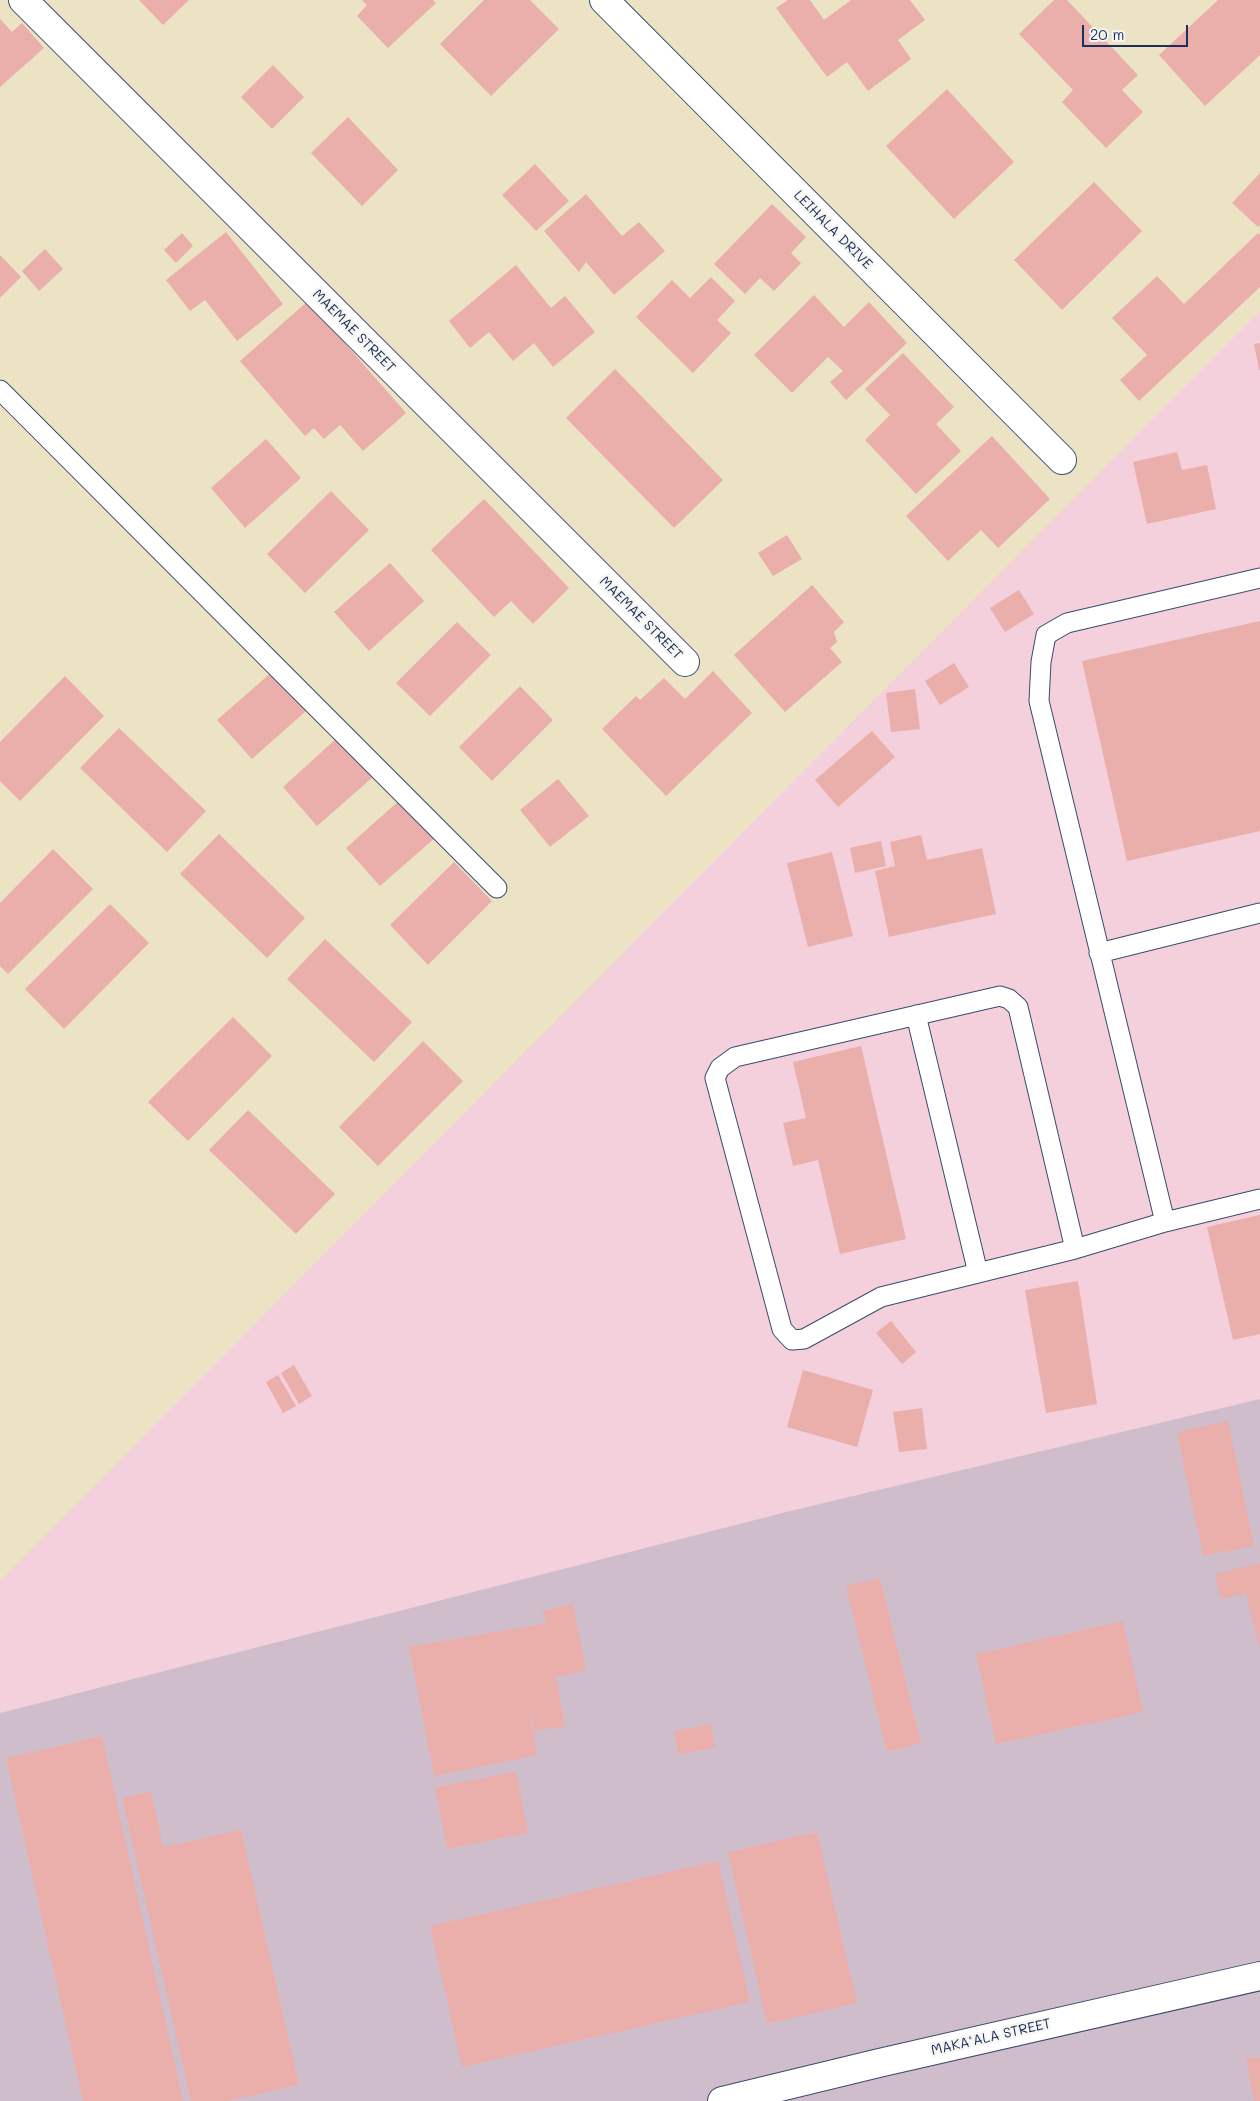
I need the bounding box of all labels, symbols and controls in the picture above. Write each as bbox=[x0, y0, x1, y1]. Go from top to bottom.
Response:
scale bar bbox=[1085, 15, 1191, 47]
text: 20 m bbox=[1090, 24, 1124, 44]
street label: LEIHALA DRIVE bbox=[790, 187, 876, 273]
street label: MAEMAE STREET bbox=[309, 286, 399, 376]
street label: MAEMAE STREET bbox=[596, 573, 686, 663]
street label: MAKA‘ALA STREET bbox=[929, 2015, 1053, 2059]

